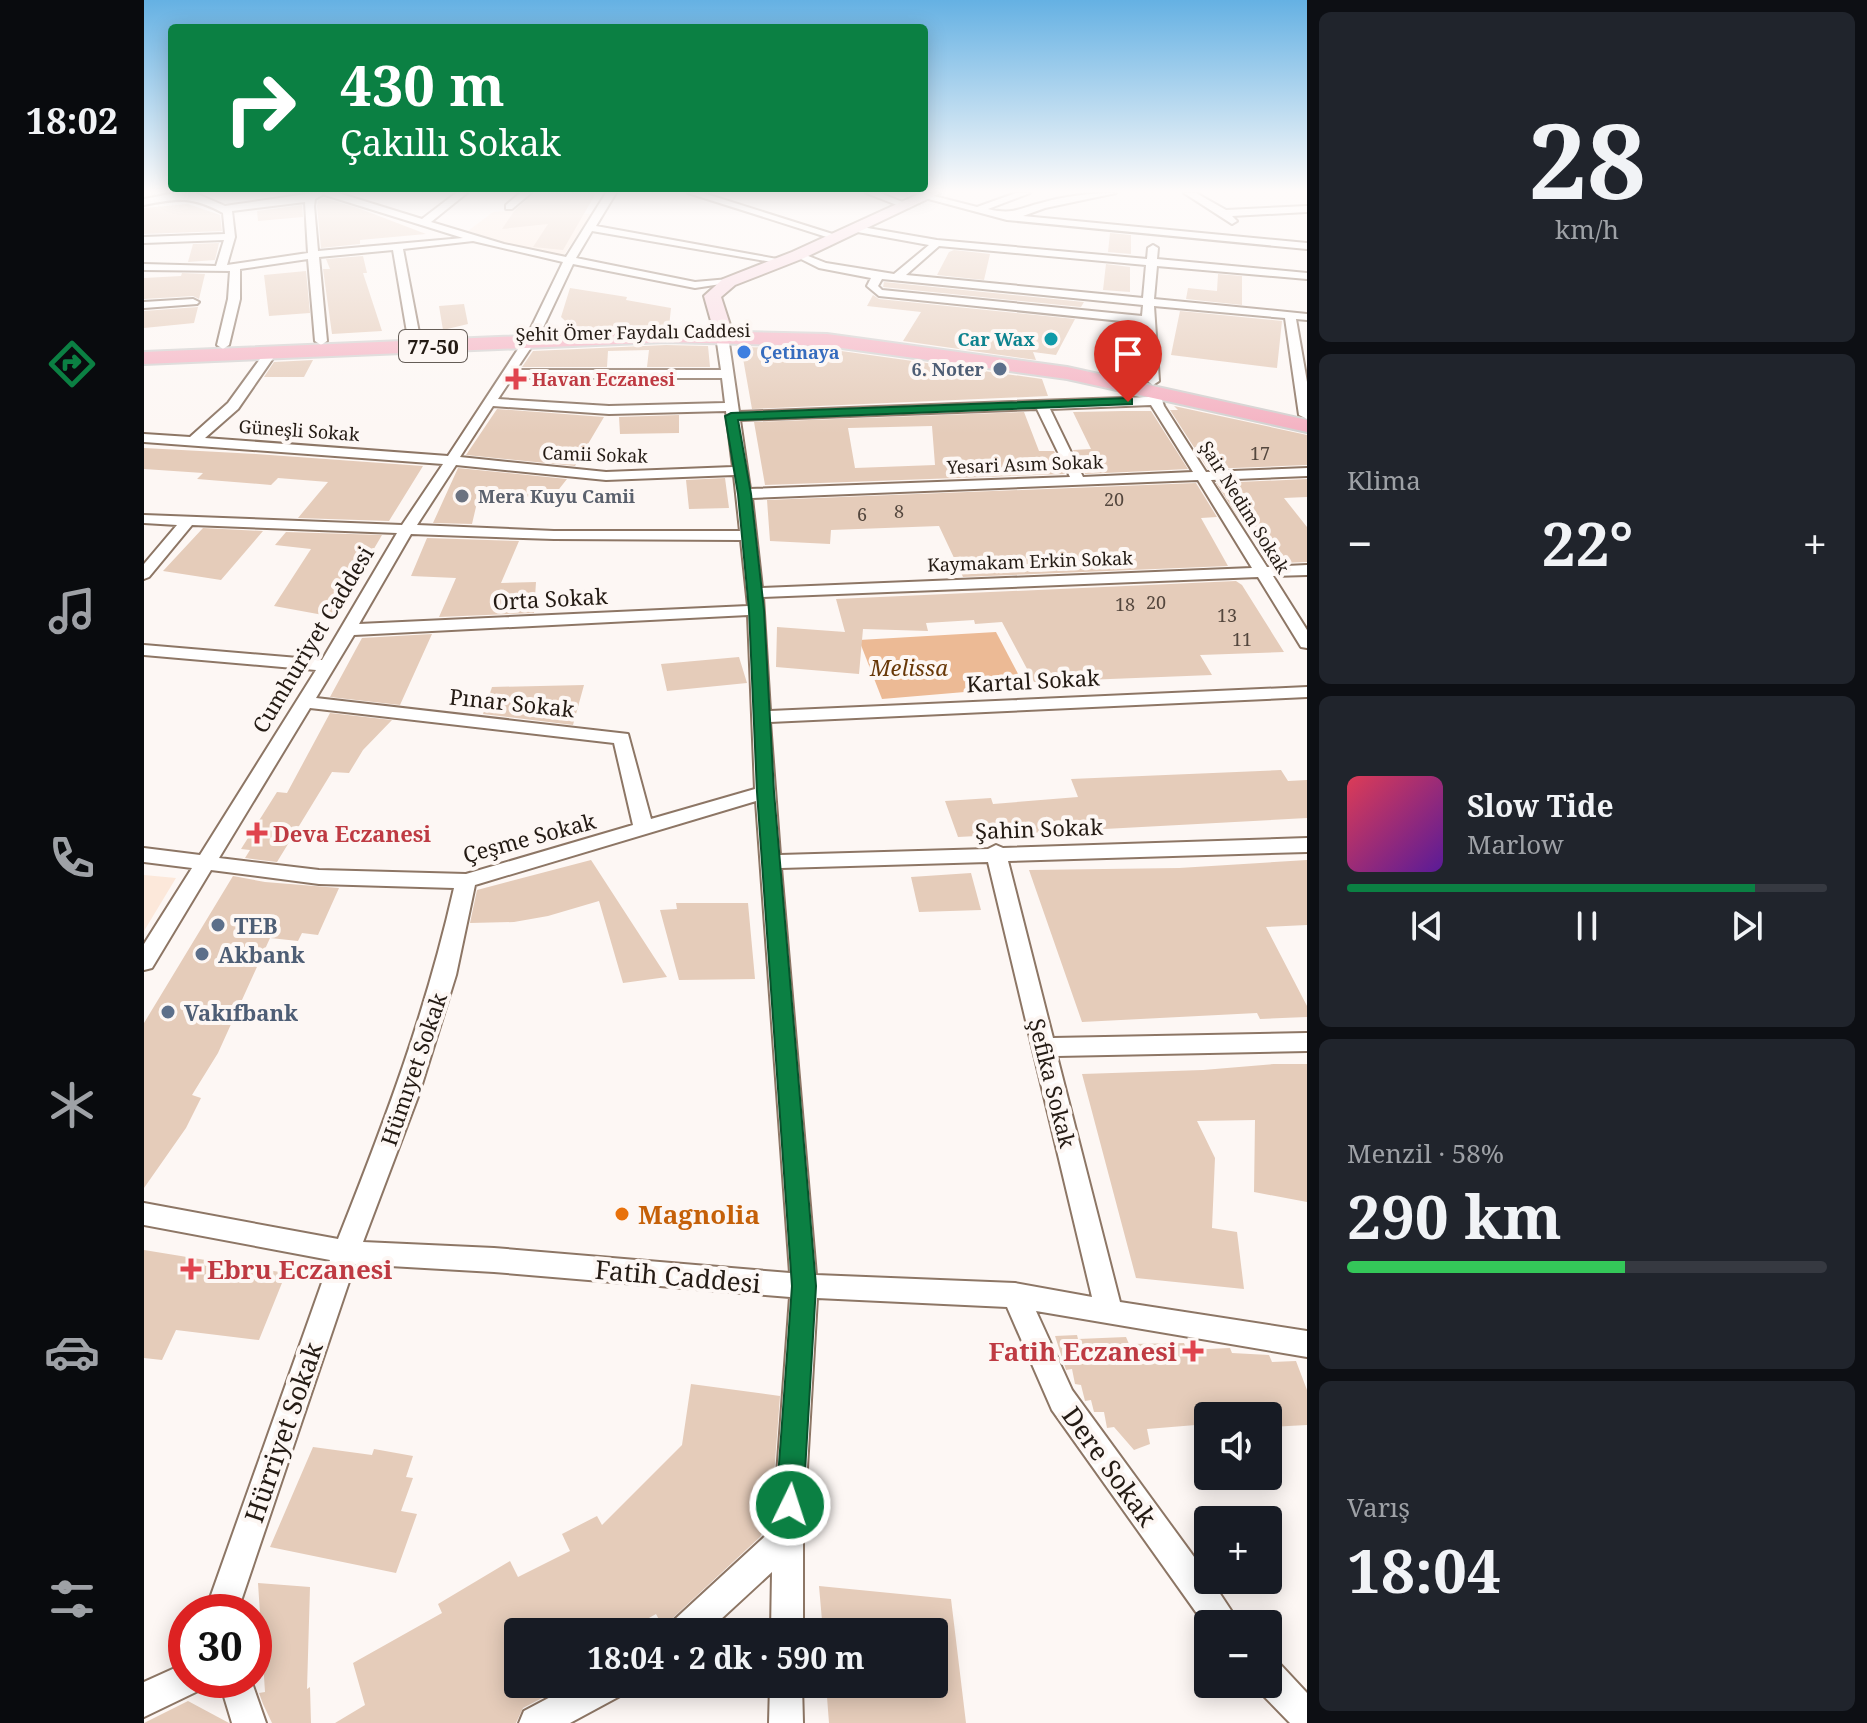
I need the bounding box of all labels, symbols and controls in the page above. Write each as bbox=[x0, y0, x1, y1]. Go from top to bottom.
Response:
text: 430 m bbox=[340, 46, 505, 122]
icon: right bbox=[208, 56, 312, 160]
text: 28 bbox=[1528, 88, 1646, 229]
text: 18:02 bbox=[26, 96, 118, 145]
text: Çakıllı Sokak bbox=[340, 118, 561, 167]
text: km/h bbox=[1555, 211, 1619, 247]
street label: Şehit Ömer Faydalı Caddesi bbox=[515, 318, 751, 346]
pin bbox=[1094, 320, 1162, 402]
place label: Car Wax bbox=[958, 327, 1035, 351]
road number: 77-50 bbox=[399, 330, 467, 362]
marker: Car Wax bbox=[1042, 330, 1060, 348]
icon: arrive bbox=[1106, 332, 1150, 376]
icon: directions bbox=[44, 336, 100, 392]
place label: Çetinaya bbox=[760, 340, 840, 364]
marker: Çetinaya bbox=[735, 343, 753, 361]
place label: 6. Noter bbox=[912, 357, 985, 381]
marker: 6. Noter bbox=[991, 360, 1009, 378]
place label: Havan Eczanesi bbox=[532, 367, 675, 391]
marker: Havan Eczanesi bbox=[507, 370, 525, 388]
street label: Güneşli Sokak bbox=[238, 414, 361, 446]
street label: Şair Nedim Sokak bbox=[1195, 436, 1296, 578]
street label: Camii Sokak bbox=[542, 440, 649, 468]
house number: 17 bbox=[1250, 441, 1270, 465]
street label: Yesari Asım Sokak bbox=[945, 449, 1104, 479]
text: Klima bbox=[1347, 462, 1421, 498]
place label: Mera Kuyu Camii bbox=[478, 484, 636, 508]
marker: Mera Kuyu Camii bbox=[453, 487, 471, 505]
house number: 20 bbox=[1104, 487, 1124, 511]
house number: 8 bbox=[894, 499, 904, 523]
house number: 6 bbox=[857, 502, 867, 526]
text: 22° bbox=[1542, 502, 1633, 584]
text: − bbox=[1347, 513, 1372, 573]
text: + bbox=[1802, 513, 1827, 573]
street label: Cumhuriyet Caddesi bbox=[244, 540, 380, 738]
street label: Kaymakam Erkin Sokak bbox=[927, 545, 1134, 577]
street label: Orta Sokak bbox=[492, 580, 608, 616]
icon: music bbox=[44, 583, 100, 639]
house number: 20 bbox=[1146, 590, 1166, 614]
house number: 18 bbox=[1115, 592, 1135, 616]
house number: 13 bbox=[1217, 603, 1237, 627]
house number: 11 bbox=[1232, 627, 1252, 651]
park label: Melissa bbox=[869, 652, 948, 682]
street label: Kartal Sokak bbox=[966, 662, 1101, 698]
street label: Pınar Sokak bbox=[448, 681, 576, 724]
text: Slow Tide bbox=[1467, 785, 1614, 826]
street label: Çeşme Sokak bbox=[459, 805, 599, 869]
street label: Şahin Sokak bbox=[974, 811, 1104, 845]
place label: Deva Eczanesi bbox=[273, 818, 431, 848]
marker: Deva Eczanesi bbox=[248, 824, 266, 842]
text: Marlow bbox=[1467, 826, 1564, 862]
icon: phone bbox=[44, 830, 100, 886]
icon: previous bbox=[1405, 904, 1449, 948]
icon: pause bbox=[1565, 904, 1609, 948]
icon: next bbox=[1725, 904, 1769, 948]
place label: TEB bbox=[234, 910, 278, 940]
marker: TEB bbox=[209, 916, 227, 934]
place label: Akbank bbox=[218, 939, 305, 969]
marker: Akbank bbox=[193, 945, 211, 963]
street label: Hümıyet Sokak bbox=[373, 988, 453, 1149]
place label: Vakıfbank bbox=[184, 997, 298, 1027]
marker: Vakıfbank bbox=[159, 1003, 177, 1021]
street label: Şefika Sokak bbox=[1022, 1015, 1084, 1151]
icon: climate bbox=[44, 1077, 100, 1133]
text: Menzil · 58% bbox=[1347, 1135, 1504, 1171]
text: 290 km bbox=[1347, 1175, 1562, 1257]
place label: Magnolia bbox=[638, 1196, 760, 1232]
marker: Magnolia bbox=[613, 1205, 631, 1223]
place label: Ebru Eczanesi bbox=[207, 1251, 392, 1287]
street label: Fatih Caddesi bbox=[594, 1251, 762, 1301]
marker: Ebru Eczanesi bbox=[182, 1260, 200, 1278]
icon: car bbox=[44, 1324, 100, 1380]
place label: Fatih Eczanesi bbox=[989, 1333, 1177, 1369]
street label: Hürriyet Sokak bbox=[235, 1336, 331, 1527]
marker: Fatih Eczanesi bbox=[1184, 1342, 1202, 1360]
street label: Dere Sokak bbox=[1054, 1399, 1166, 1534]
map controls bbox=[1194, 1402, 1282, 1698]
button: sound bbox=[1194, 1402, 1282, 1490]
position arrow bbox=[748, 1463, 832, 1547]
text: Varış bbox=[1347, 1489, 1410, 1525]
button: + bbox=[1194, 1506, 1282, 1594]
text: 18:04 bbox=[1347, 1529, 1501, 1611]
icon: filters bbox=[44, 1571, 100, 1627]
speed limit sign: 30 bbox=[168, 1594, 272, 1698]
button: − bbox=[1194, 1610, 1282, 1698]
text: 18:04 · 2 dk · 590 m bbox=[587, 1637, 865, 1678]

